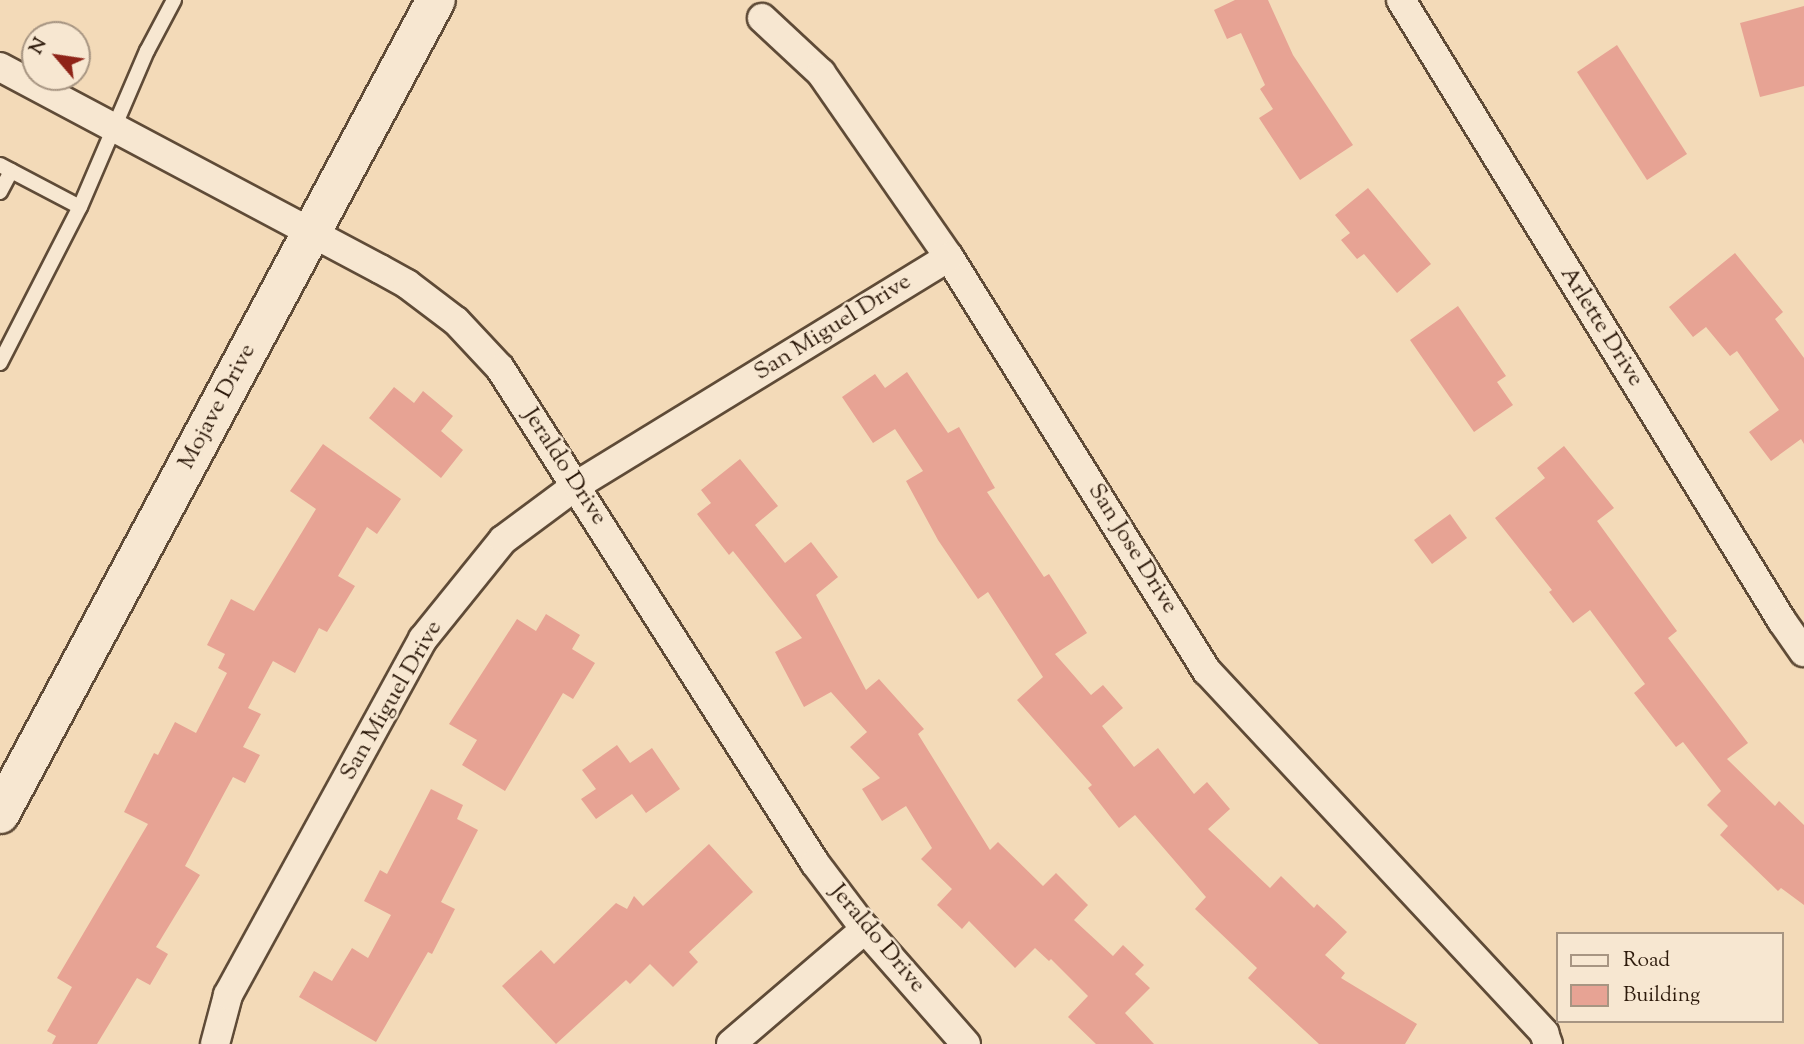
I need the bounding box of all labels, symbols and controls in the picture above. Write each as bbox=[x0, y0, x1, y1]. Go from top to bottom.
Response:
north arrow bbox=[21, 21, 91, 91]
text: N bbox=[23, 33, 54, 60]
street label: Arlette Drive bbox=[1553, 262, 1649, 392]
street label: San Miguel Drive bbox=[749, 268, 917, 388]
street label: Mojave Drive bbox=[173, 339, 263, 475]
street label: Jeraldo Drive bbox=[515, 403, 613, 531]
street label: San Jose Drive bbox=[1081, 479, 1183, 619]
street label: San Miguel Drive bbox=[335, 616, 449, 786]
street label: Jeraldo Drive bbox=[823, 878, 931, 1000]
legend bbox=[1556, 932, 1783, 1023]
text: Road bbox=[1623, 946, 1670, 976]
text: Building bbox=[1623, 981, 1700, 1011]

